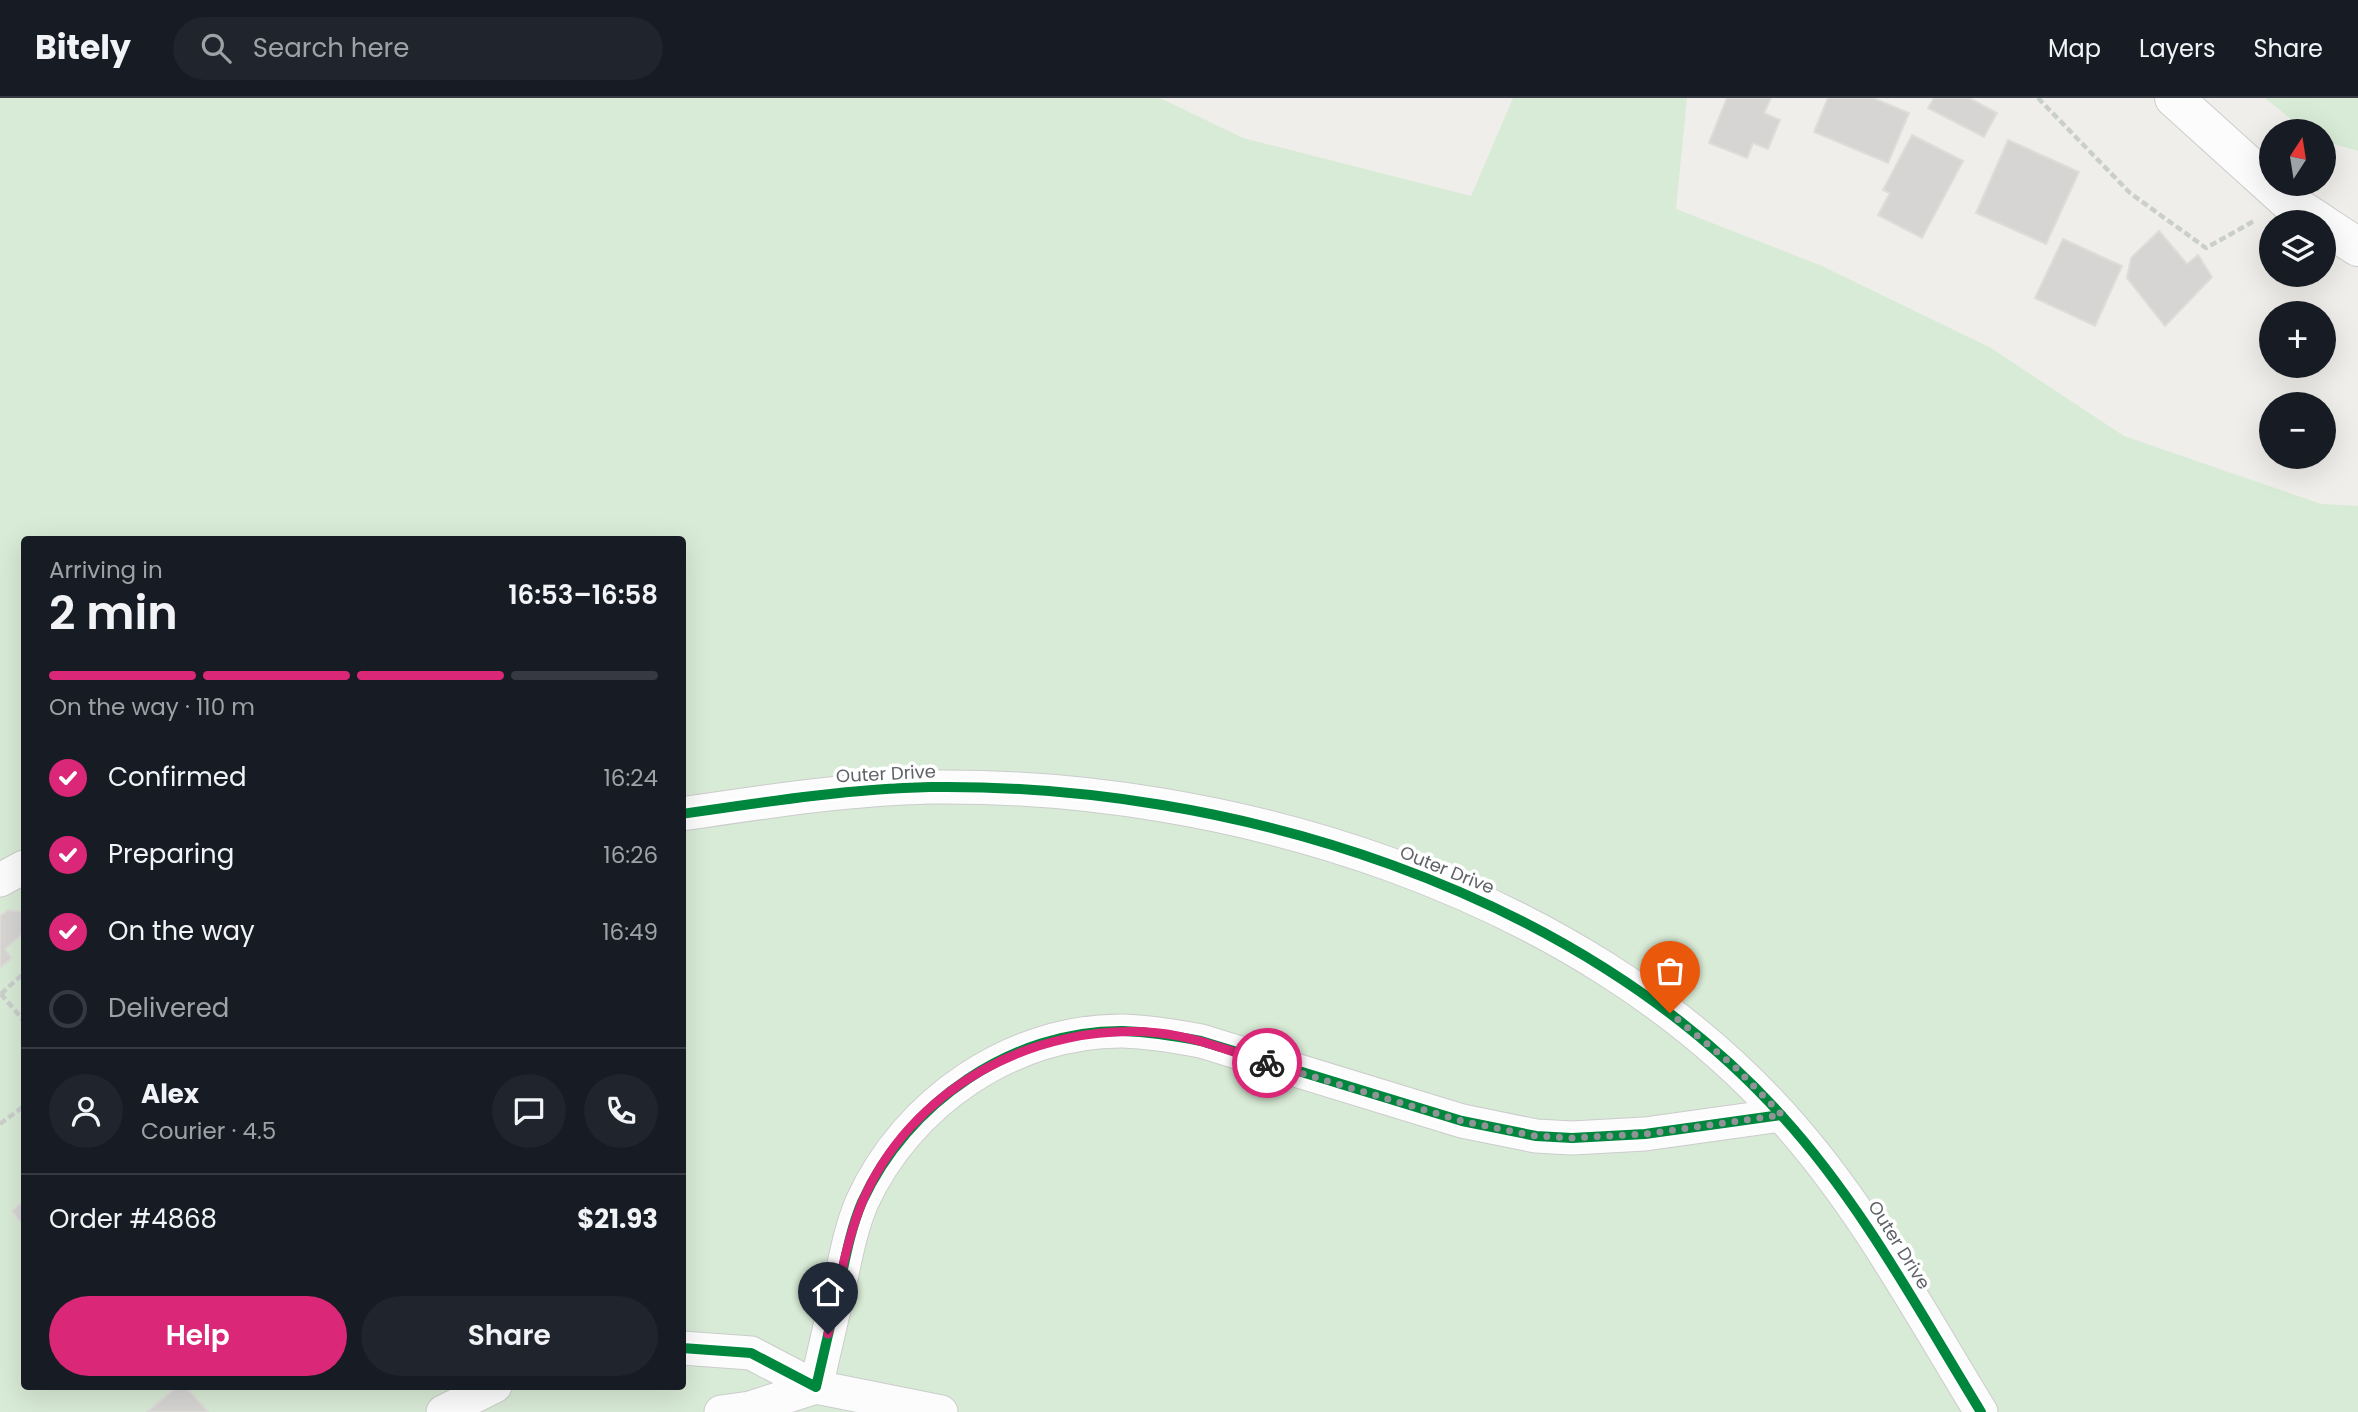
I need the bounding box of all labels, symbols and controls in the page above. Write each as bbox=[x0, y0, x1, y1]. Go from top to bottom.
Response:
search box bbox=[173, 17, 663, 80]
text: Bitely bbox=[35, 24, 131, 71]
icon: search bbox=[197, 29, 235, 67]
text: Search here bbox=[253, 30, 409, 66]
text: Map bbox=[2048, 32, 2101, 65]
text: Layers bbox=[2139, 32, 2215, 65]
text: Share bbox=[2253, 32, 2323, 65]
north arrow bbox=[2259, 119, 2336, 196]
map controls bbox=[2259, 119, 2336, 469]
button: layers bbox=[2259, 210, 2336, 287]
button: + bbox=[2259, 301, 2336, 378]
button: − bbox=[2259, 392, 2336, 469]
text: Arriving in bbox=[49, 554, 163, 586]
text: 16:53–16:58 bbox=[508, 577, 658, 613]
text: 2 min bbox=[49, 581, 178, 645]
text: On the way · 110 m bbox=[49, 691, 255, 723]
street label: Outer Drive bbox=[835, 758, 937, 789]
icon: check bbox=[49, 759, 87, 797]
text: Confirmed bbox=[108, 759, 246, 795]
text: 16:24 bbox=[603, 762, 658, 794]
icon: check bbox=[49, 836, 87, 874]
text: Preparing bbox=[108, 836, 234, 872]
text: 16:26 bbox=[603, 839, 658, 871]
street label: Outer Drive bbox=[1396, 839, 1498, 900]
icon: check bbox=[49, 913, 87, 951]
text: On the way bbox=[108, 913, 255, 949]
text: 16:49 bbox=[602, 916, 658, 948]
pin bbox=[1640, 941, 1700, 1013]
icon: bag bbox=[1651, 952, 1689, 990]
text: Delivered bbox=[108, 990, 229, 1026]
courier bbox=[1232, 1028, 1302, 1098]
icon: bike bbox=[1248, 1044, 1286, 1082]
button: person bbox=[49, 1074, 123, 1148]
button: chat bbox=[492, 1074, 566, 1148]
button: phone bbox=[584, 1074, 658, 1148]
text: Alex bbox=[141, 1076, 199, 1112]
text: Courier · 4.5 bbox=[141, 1115, 276, 1147]
street label: Outer Drive bbox=[1862, 1196, 1937, 1294]
text: Order #4868 bbox=[49, 1201, 217, 1237]
text: $21.93 bbox=[577, 1201, 658, 1237]
pin bbox=[798, 1262, 858, 1334]
icon: home bbox=[809, 1273, 847, 1311]
button: Help bbox=[49, 1296, 347, 1376]
button: Share bbox=[361, 1296, 658, 1376]

